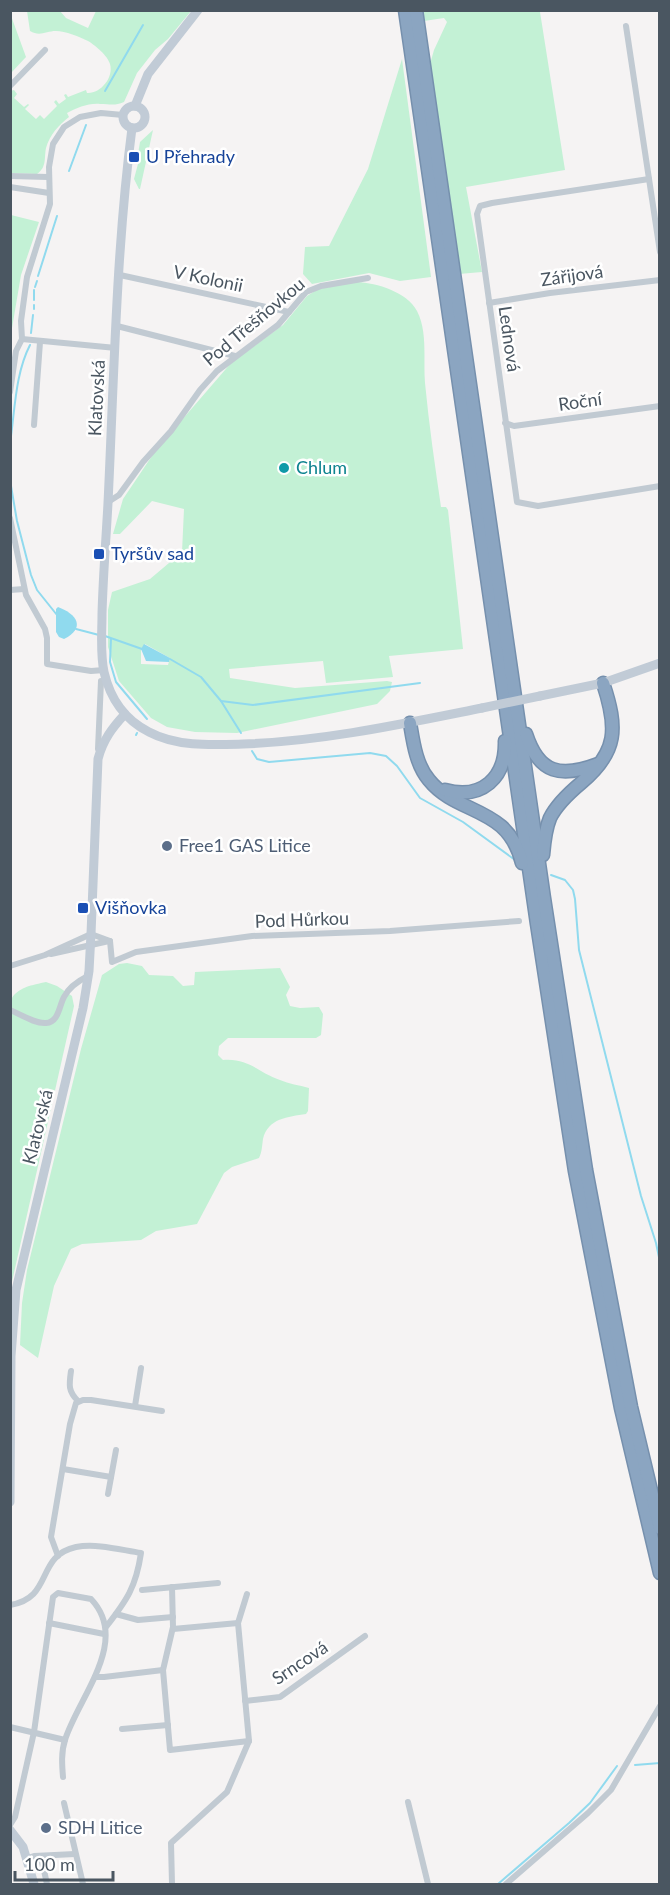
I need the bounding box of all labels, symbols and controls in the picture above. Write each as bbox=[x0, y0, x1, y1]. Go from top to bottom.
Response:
place label: U Přehrady bbox=[146, 145, 236, 167]
marker: U Přehrady bbox=[127, 150, 141, 164]
street label: V Kolonii bbox=[171, 260, 245, 296]
street label: Zářijová bbox=[539, 260, 605, 290]
street label: Pod Třešňovkou bbox=[198, 272, 309, 370]
street label: Lednová bbox=[494, 305, 525, 373]
street label: Klatovská bbox=[83, 359, 109, 437]
street label: Roční bbox=[557, 387, 604, 415]
place label: Chlum bbox=[296, 456, 347, 478]
marker: Chlum bbox=[277, 461, 291, 475]
place label: Tyršův sad bbox=[111, 542, 194, 564]
marker: Tyršův sad bbox=[92, 547, 106, 561]
place label: Free1 GAS Litice bbox=[179, 834, 311, 856]
marker: Free1 GAS Litice bbox=[160, 839, 174, 853]
place label: Višňovka bbox=[95, 896, 167, 918]
marker: Višňovka bbox=[76, 901, 90, 915]
street label: Pod Hůrkou bbox=[254, 906, 349, 932]
street label: Klatovská bbox=[17, 1087, 57, 1166]
street label: Srncová bbox=[267, 1636, 332, 1689]
place label: SDH Litice bbox=[58, 1816, 142, 1838]
marker: SDH Litice bbox=[39, 1821, 53, 1835]
scale bar bbox=[15, 1844, 112, 1882]
text: 100 m bbox=[24, 1853, 75, 1875]

